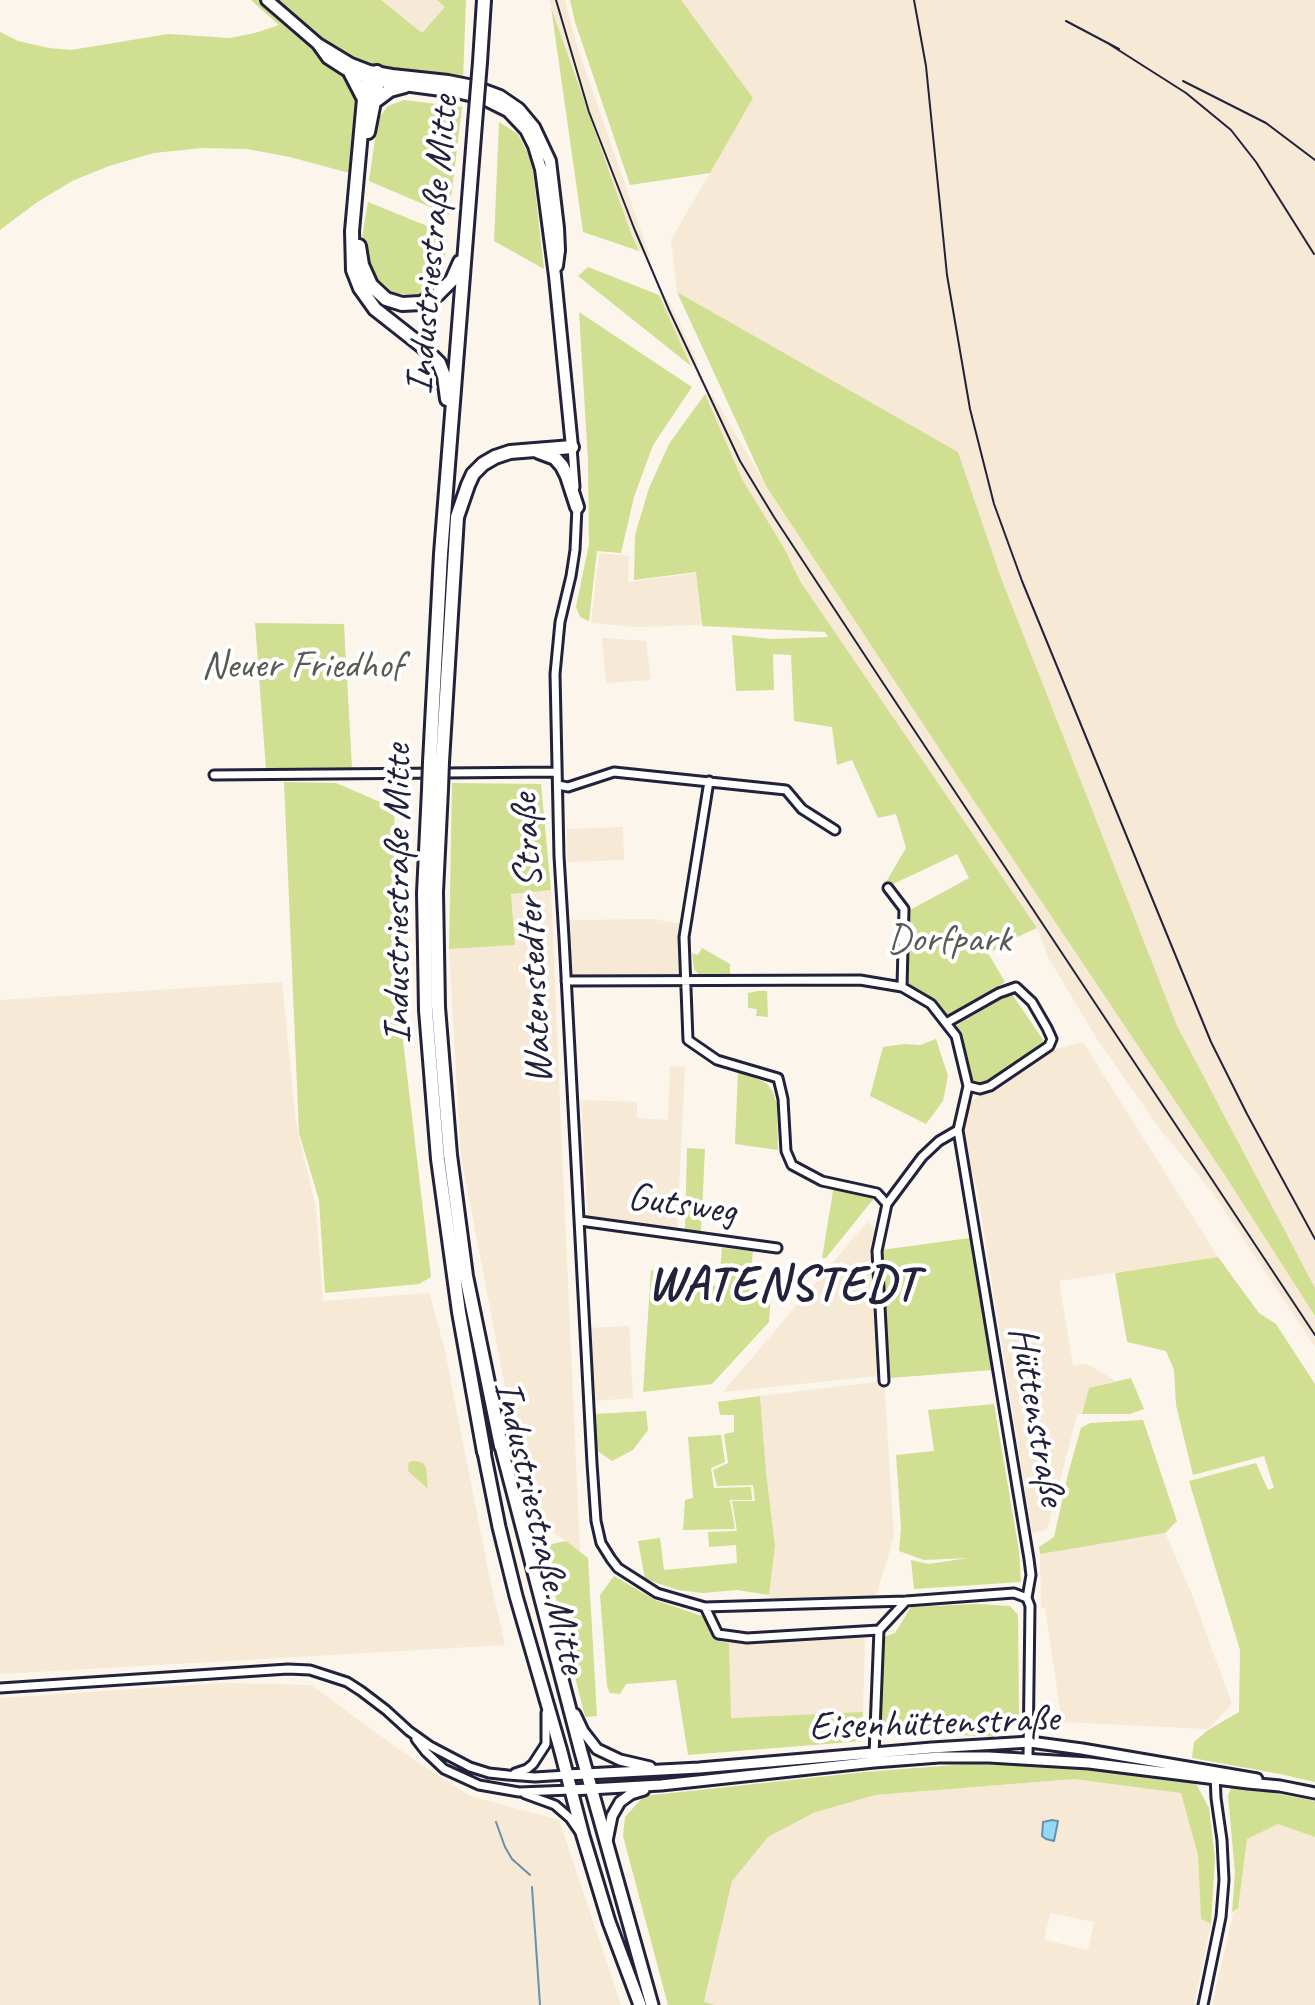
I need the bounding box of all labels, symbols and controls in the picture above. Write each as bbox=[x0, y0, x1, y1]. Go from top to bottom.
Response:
street label: Industriestraße Mitte bbox=[396, 94, 470, 396]
park label: Neuer Friedhof bbox=[201, 643, 403, 691]
street label: Industriestraße Mitte bbox=[375, 744, 423, 1044]
street label: Watenstedter Straße bbox=[501, 793, 565, 1085]
park label: Dorfpark bbox=[887, 917, 1011, 965]
street label: Gutsweg bbox=[625, 1174, 739, 1236]
district label: WATENSTEDT bbox=[647, 1257, 919, 1315]
street label: Hüttenstraße bbox=[997, 1323, 1075, 1509]
street label: Industriestraße Mitte bbox=[482, 1376, 596, 1678]
street label: Eisenhüttenstraße bbox=[808, 1696, 1060, 1752]

